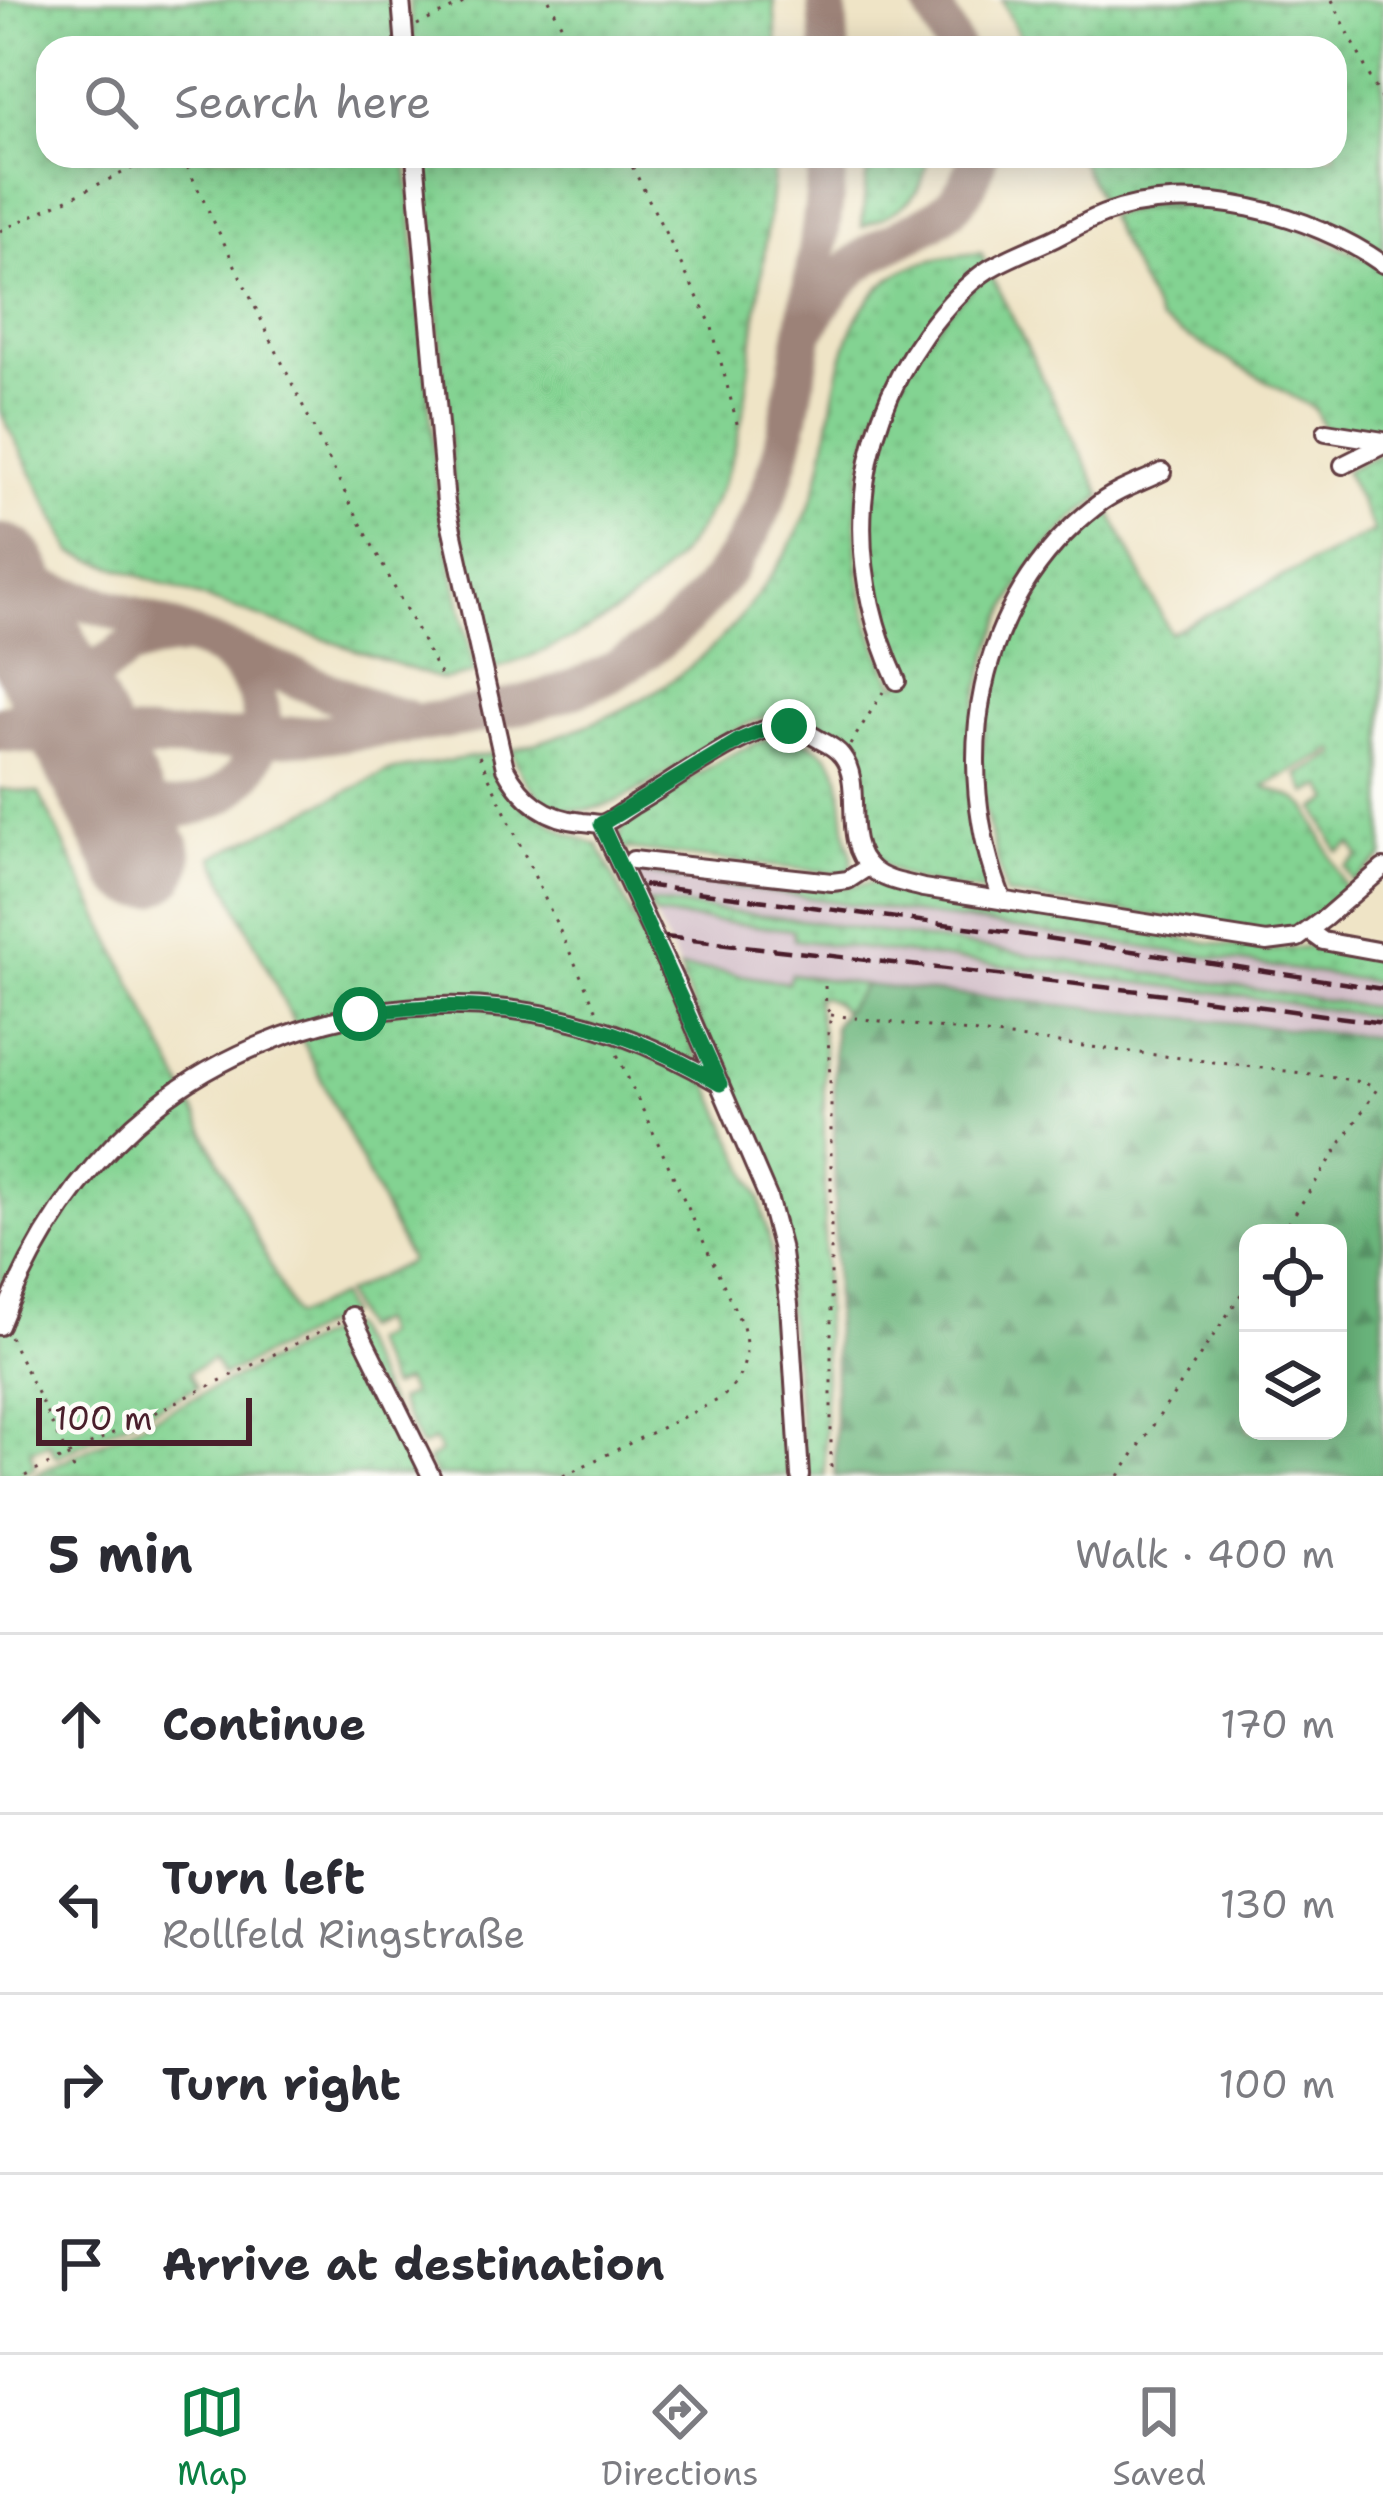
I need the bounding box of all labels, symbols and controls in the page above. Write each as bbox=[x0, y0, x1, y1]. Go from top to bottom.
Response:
search box bbox=[36, 36, 1347, 168]
icon: search bbox=[78, 69, 144, 135]
text: Search here bbox=[174, 72, 431, 132]
route end bbox=[762, 699, 816, 753]
route start bbox=[333, 987, 387, 1041]
map controls bbox=[1239, 1224, 1347, 1440]
button: locate bbox=[1239, 1224, 1347, 1332]
button: layers bbox=[1239, 1332, 1347, 1440]
scale bar bbox=[36, 1392, 252, 1445]
text: 100 m bbox=[54, 1396, 153, 1441]
text: 5 min bbox=[48, 1520, 193, 1588]
text: Walk · 400 m bbox=[1075, 1528, 1335, 1580]
icon: ahead bbox=[48, 1691, 114, 1757]
text: Continue bbox=[162, 1694, 366, 1754]
text: 170 m bbox=[1220, 1698, 1335, 1750]
text: Turn left bbox=[162, 1848, 365, 1908]
icon: left bbox=[48, 1871, 114, 1937]
text: 130 m bbox=[1220, 1878, 1335, 1930]
text: Rollfeld Ringstraße bbox=[162, 1908, 525, 1960]
icon: right bbox=[48, 2051, 114, 2117]
text: Turn right bbox=[162, 2054, 401, 2114]
text: 100 m bbox=[1219, 2058, 1335, 2110]
icon: arrive bbox=[48, 2231, 114, 2297]
text: Arrive at destination bbox=[162, 2234, 665, 2294]
tab: Map bbox=[177, 2379, 248, 2496]
tab: Directions bbox=[601, 2379, 759, 2496]
tab: Saved bbox=[1112, 2379, 1206, 2496]

